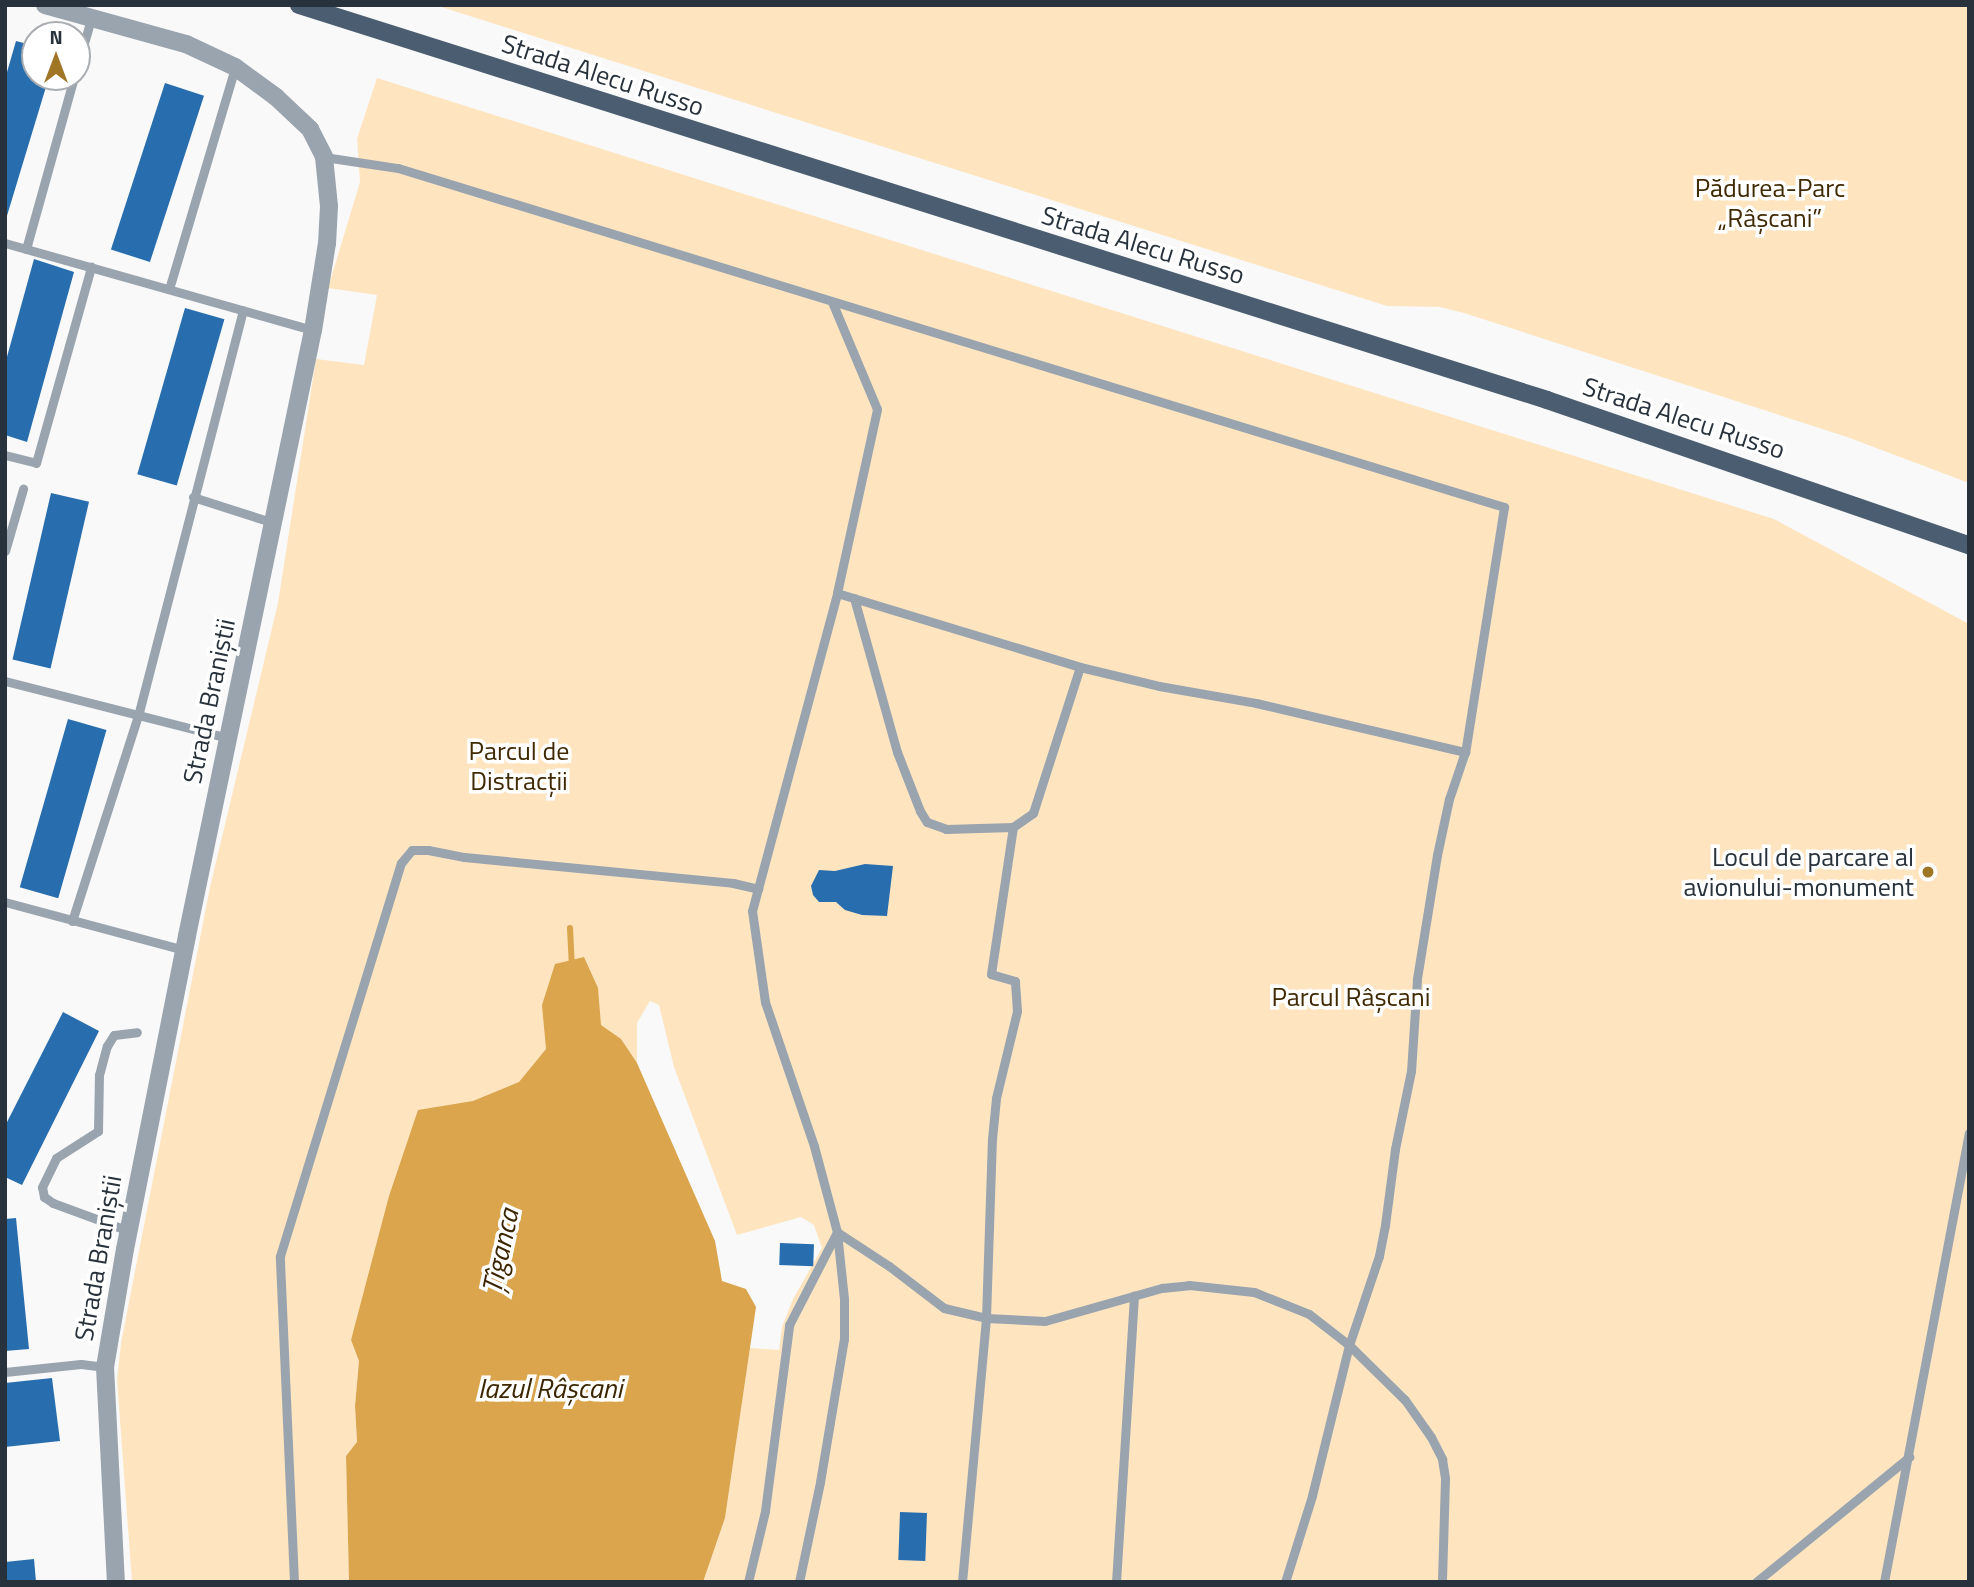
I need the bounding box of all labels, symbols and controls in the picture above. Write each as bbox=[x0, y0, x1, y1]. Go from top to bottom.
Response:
north arrow bbox=[21, 21, 91, 91]
text: N bbox=[49, 22, 63, 51]
street label: Strada Alecu Russo bbox=[498, 28, 708, 122]
park label: Pădurea-Parc „Râșcani” bbox=[1695, 172, 1845, 234]
street label: Strada Alecu Russo bbox=[1038, 199, 1248, 291]
street label: Strada Alecu Russo bbox=[1579, 371, 1789, 465]
street label: Strada Braniștii bbox=[176, 616, 242, 786]
park label: Parcul de Distracții bbox=[469, 735, 569, 796]
place label: Locul de parcare al avionului-monument bbox=[1683, 841, 1914, 903]
marker: Locul de parcare al avionului-monument bbox=[1920, 864, 1936, 880]
park label: Parcul Râșcani bbox=[1271, 981, 1431, 1013]
street label: Strada Braniștii bbox=[68, 1173, 128, 1343]
water label: Țîganca bbox=[475, 1205, 525, 1297]
water label: Iazul Râșcani bbox=[478, 1371, 622, 1405]

